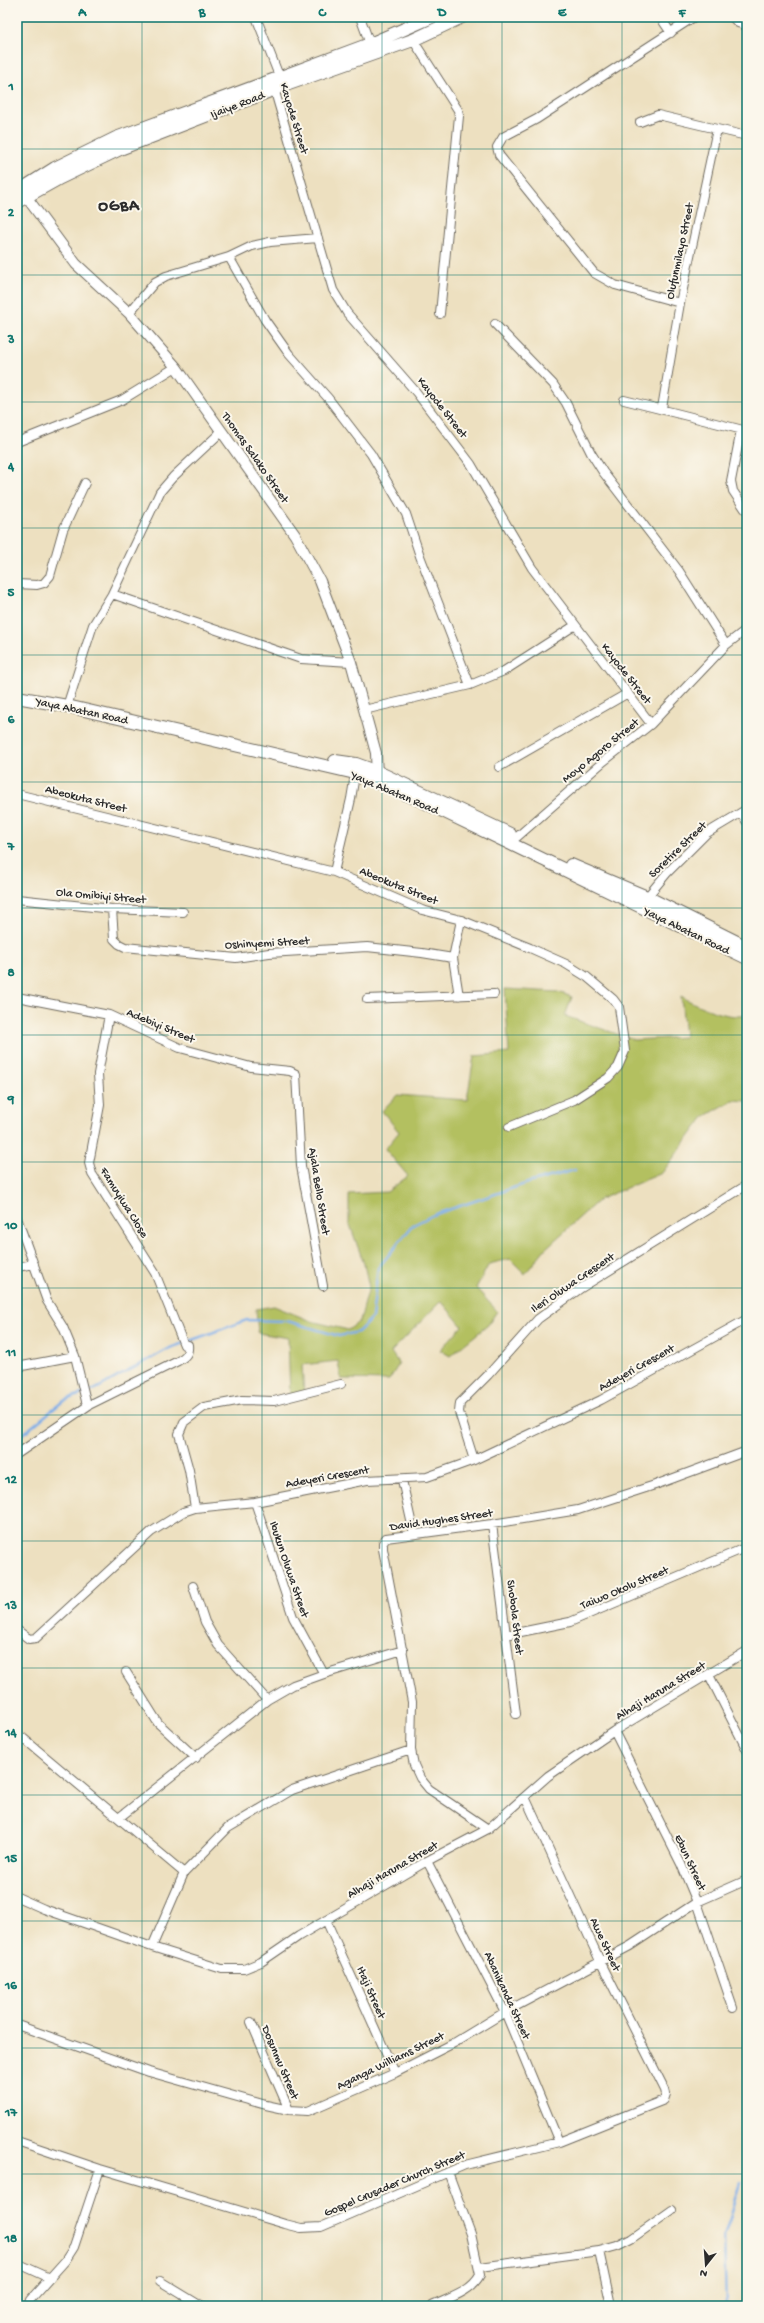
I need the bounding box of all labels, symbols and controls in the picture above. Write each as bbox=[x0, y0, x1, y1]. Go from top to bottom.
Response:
text: A bbox=[77, 6, 87, 21]
text: B bbox=[198, 6, 207, 21]
text: C bbox=[317, 6, 327, 21]
text: D bbox=[437, 6, 447, 21]
text: E bbox=[558, 6, 567, 21]
text: F bbox=[678, 6, 687, 21]
text: 1 bbox=[7, 80, 14, 95]
street label: Kayode Street bbox=[276, 81, 311, 157]
street label: Ijaiye Road bbox=[209, 89, 268, 123]
district label: OGBA bbox=[98, 198, 140, 217]
street label: Olufunmilayo Street bbox=[664, 201, 698, 301]
text: 2 bbox=[8, 206, 15, 221]
text: 3 bbox=[7, 333, 15, 348]
street label: Kayode Street bbox=[413, 375, 470, 442]
street label: Thomas Salako Street bbox=[217, 409, 292, 507]
text: 4 bbox=[7, 460, 15, 475]
text: 5 bbox=[8, 586, 15, 601]
street label: Kayode Street bbox=[597, 641, 654, 708]
street label: Yaya Abatan Road bbox=[33, 695, 130, 729]
text: 6 bbox=[8, 713, 15, 728]
street label: Moyo Agoro Street bbox=[560, 716, 643, 787]
street label: Yaya Abatan Road bbox=[347, 769, 441, 819]
street label: Abeokuta Street bbox=[43, 783, 129, 817]
street label: Soretire Street bbox=[647, 819, 711, 882]
text: 7 bbox=[7, 840, 16, 855]
street label: Abeokuta Street bbox=[357, 865, 440, 909]
street label: Ola Omibiyi Street bbox=[55, 886, 147, 908]
street label: Yaya Abatan Road bbox=[640, 904, 732, 959]
street label: Oshinyemi Street bbox=[225, 935, 311, 953]
text: 8 bbox=[7, 966, 15, 981]
street label: Adebiyi Street bbox=[124, 1006, 197, 1048]
text: 9 bbox=[7, 1093, 15, 1108]
street label: Ajala Bello Street bbox=[304, 1147, 332, 1237]
street label: Famuyiwa Close bbox=[96, 1164, 151, 1241]
text: 10 bbox=[4, 1219, 18, 1234]
street label: Ileri Oluwa Crescent bbox=[529, 1250, 619, 1317]
street label: Adeyeri Crescent bbox=[597, 1342, 678, 1395]
text: 11 bbox=[5, 1346, 16, 1361]
street label: Adeyeri Crescent bbox=[285, 1464, 371, 1492]
text: 12 bbox=[4, 1473, 17, 1488]
street label: David Hughes Street bbox=[388, 1507, 495, 1535]
street label: Ibukun Oluwa Street bbox=[265, 1520, 311, 1621]
street label: Taiwo Okolu Street bbox=[578, 1564, 672, 1614]
street label: Shobola Street bbox=[502, 1579, 526, 1656]
text: 13 bbox=[4, 1599, 17, 1614]
street label: Alhaji Haruna Street bbox=[614, 1659, 709, 1724]
text: 14 bbox=[4, 1726, 18, 1741]
street label: Ebun Street bbox=[670, 1833, 709, 1894]
street label: Alhaji Haruna Street bbox=[345, 1839, 442, 1902]
text: 15 bbox=[4, 1852, 17, 1867]
street label: Awe Street bbox=[586, 1916, 623, 1975]
street label: Abanikanda Street bbox=[480, 1950, 533, 2043]
street label: Itaji Street bbox=[353, 1965, 388, 2022]
text: 16 bbox=[4, 1979, 17, 1994]
street label: Dosunmu Street bbox=[257, 2023, 301, 2103]
street label: Aganga Williams Street bbox=[335, 2029, 448, 2094]
text: 17 bbox=[4, 2106, 18, 2121]
street label: Gospel Crusader Church Street bbox=[322, 2148, 468, 2221]
text: 18 bbox=[4, 2232, 17, 2247]
north arrow bbox=[686, 2245, 726, 2285]
text: N bbox=[698, 2266, 709, 2279]

